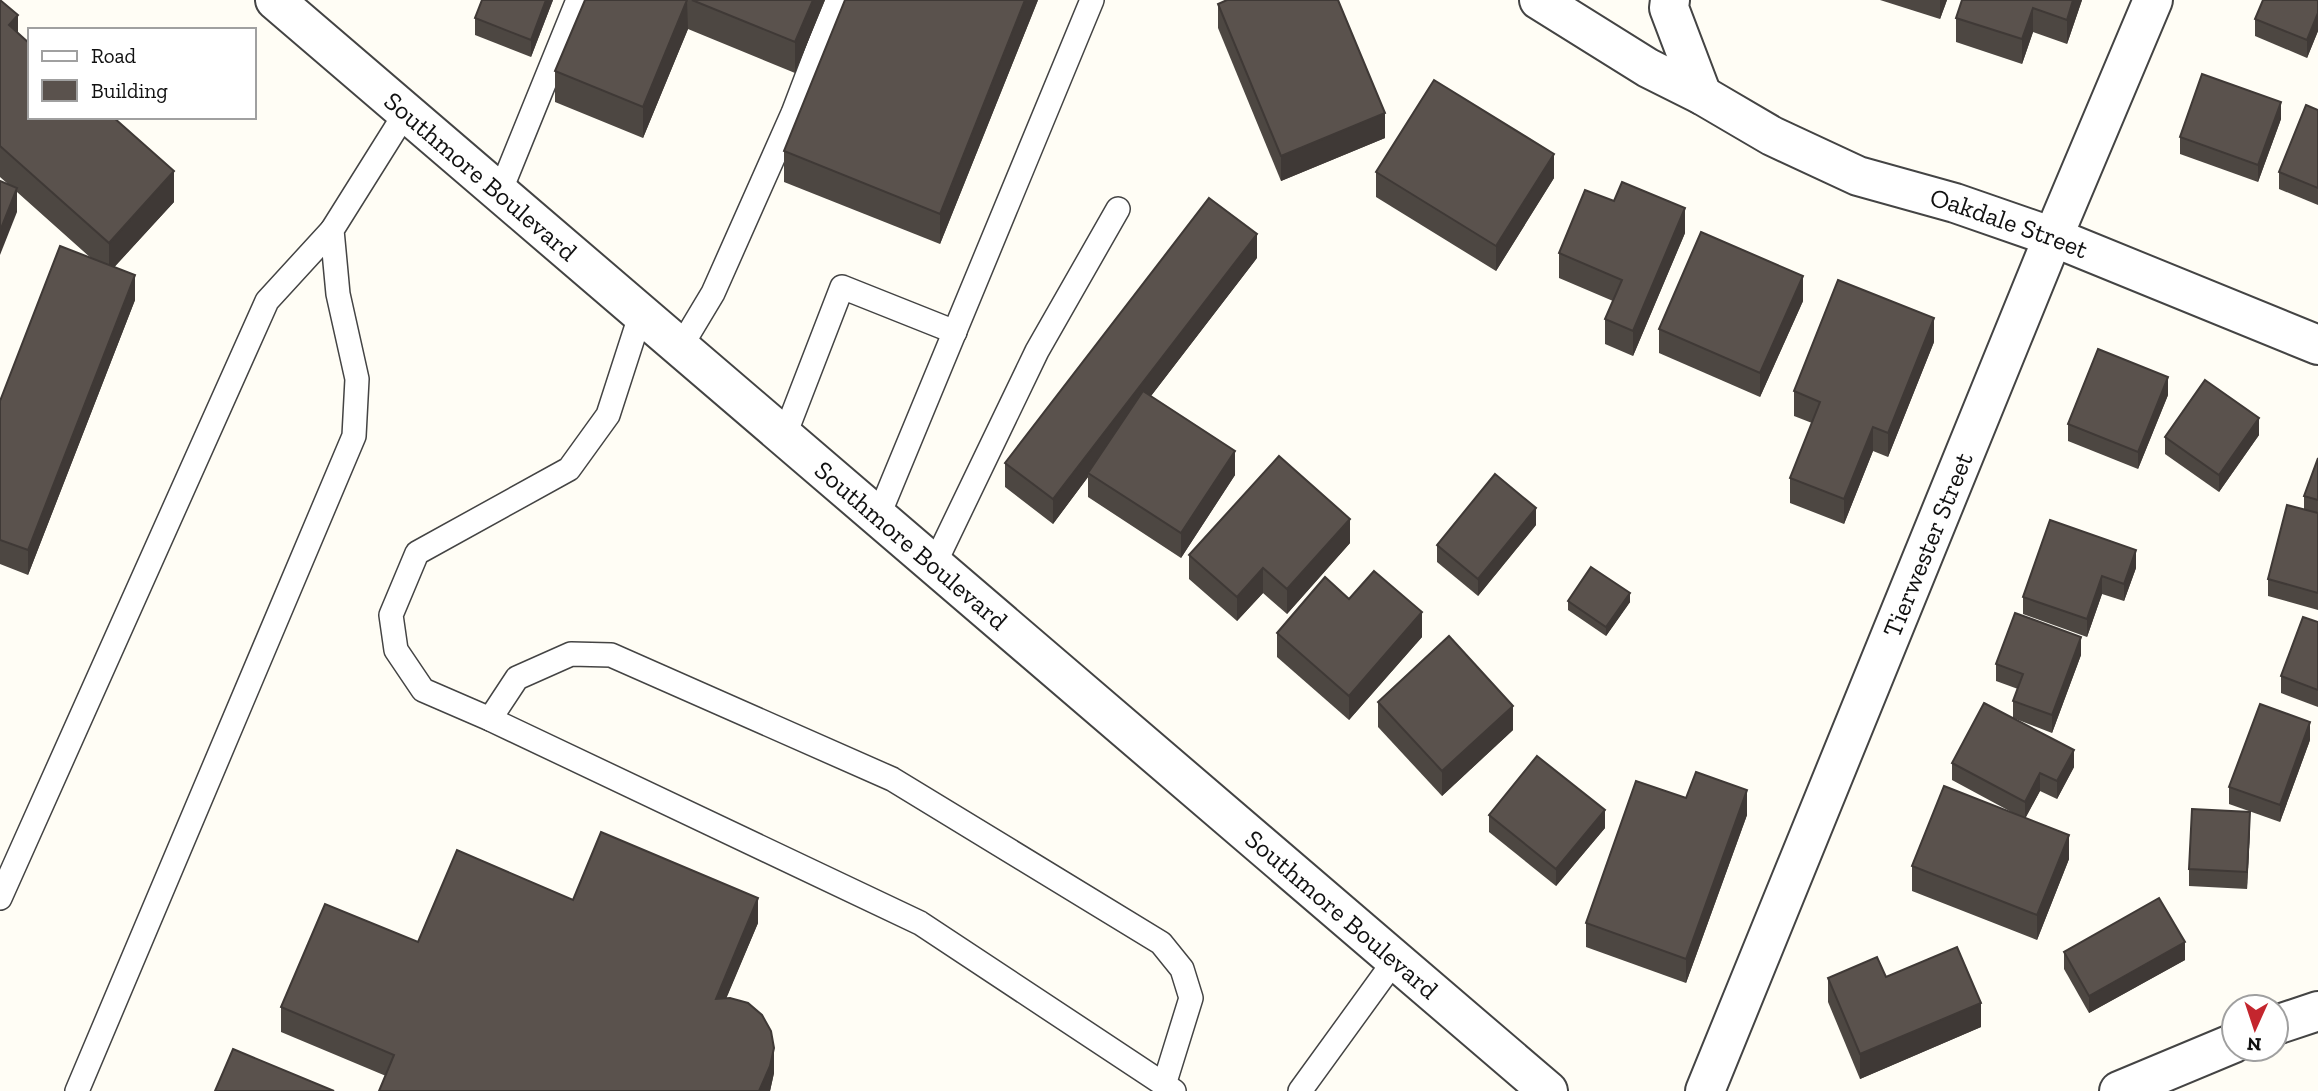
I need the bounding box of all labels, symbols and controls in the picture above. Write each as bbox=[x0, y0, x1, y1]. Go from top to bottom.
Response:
legend bbox=[28, 28, 256, 119]
text: Road bbox=[91, 43, 137, 68]
text: Building bbox=[91, 78, 168, 103]
street label: Southmore Boulevard bbox=[378, 85, 584, 268]
street label: Oakdale Street bbox=[1927, 181, 2093, 266]
street label: Tierwester Street bbox=[1876, 447, 1980, 642]
street label: Southmore Boulevard bbox=[808, 454, 1014, 637]
street label: Southmore Boulevard bbox=[1239, 823, 1445, 1006]
north arrow bbox=[2220, 993, 2290, 1063]
text: N bbox=[2246, 1033, 2262, 1056]

